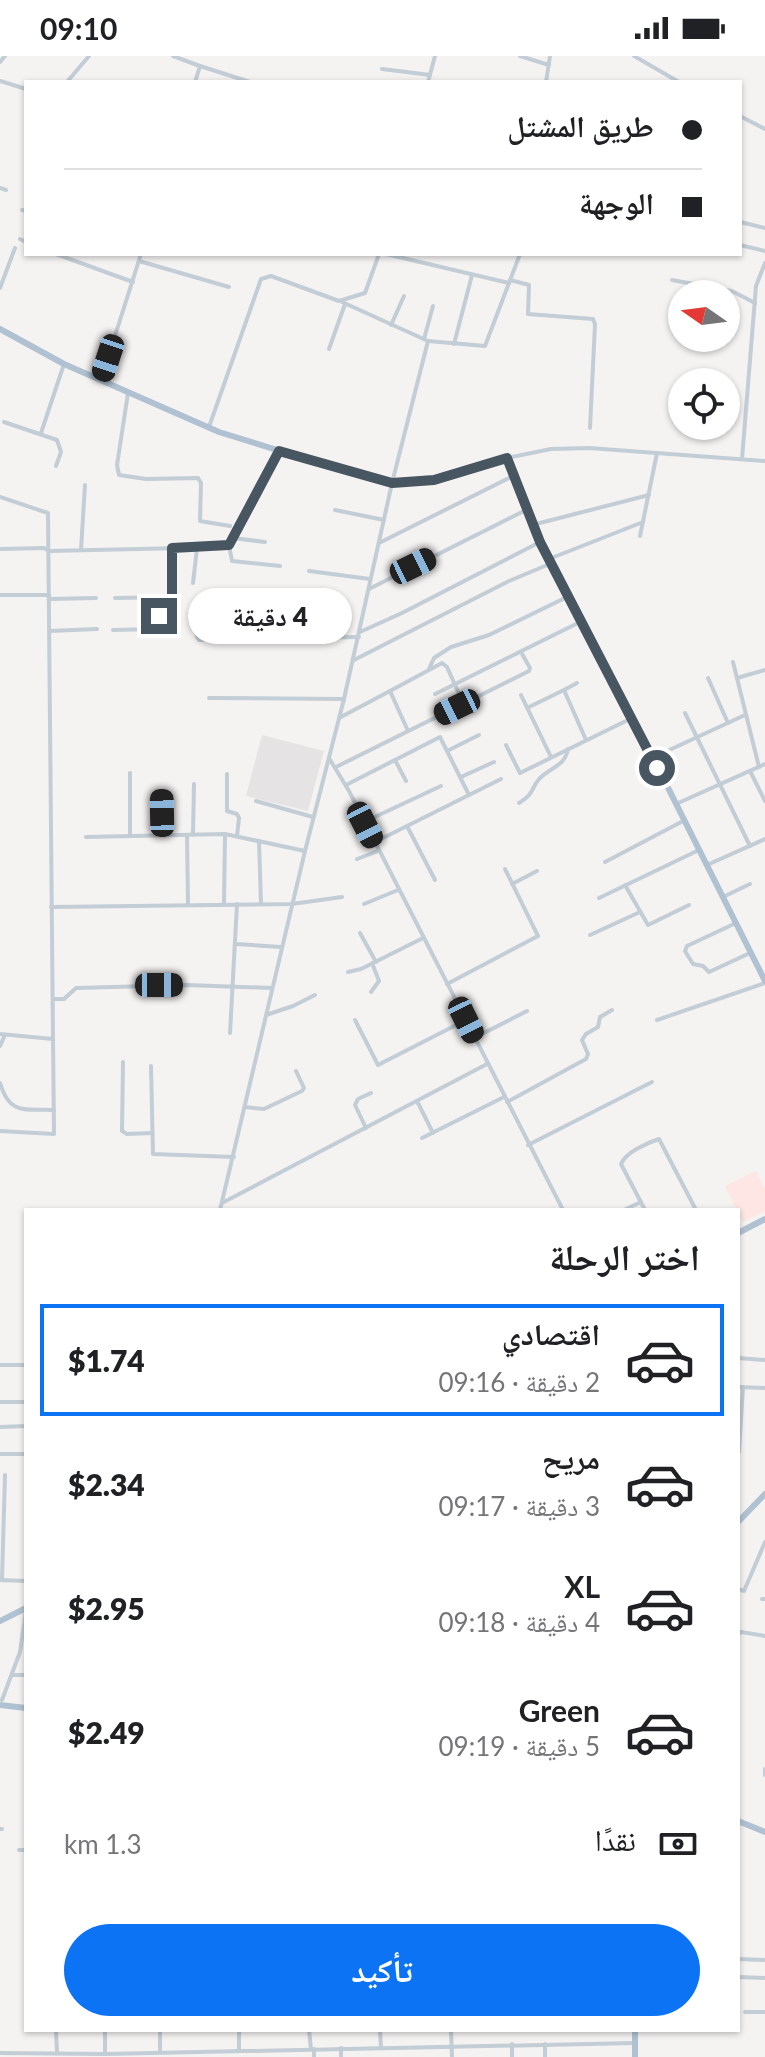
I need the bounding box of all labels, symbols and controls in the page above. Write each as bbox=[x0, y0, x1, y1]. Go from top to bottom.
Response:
text: 09:10 bbox=[40, 10, 117, 46]
text: طريق المشتل bbox=[507, 107, 654, 143]
text: الوجهة bbox=[579, 184, 654, 220]
north arrow bbox=[668, 280, 740, 352]
map controls bbox=[668, 280, 740, 440]
car bbox=[89, 331, 127, 385]
button: locate bbox=[668, 368, 740, 440]
car bbox=[386, 545, 440, 587]
callout: 4 دقيقة bbox=[187, 588, 351, 644]
route end bbox=[141, 598, 177, 634]
text: 4 دقيقة bbox=[232, 600, 308, 632]
car bbox=[430, 686, 484, 728]
route start bbox=[639, 750, 675, 786]
car bbox=[150, 789, 174, 837]
car bbox=[343, 798, 387, 852]
car bbox=[135, 973, 183, 997]
car bbox=[445, 993, 487, 1047]
text: اختر الرحلة bbox=[549, 1234, 700, 1278]
text: اقتصادي bbox=[502, 1315, 600, 1351]
icon: car bbox=[624, 1324, 696, 1396]
text: $1.74 bbox=[68, 1342, 145, 1378]
text: 2 دقيقة · 09:16 bbox=[438, 1366, 600, 1398]
text: مريح bbox=[542, 1439, 600, 1475]
icon: car bbox=[624, 1448, 696, 1520]
text: $2.34 bbox=[68, 1466, 145, 1502]
text: 3 دقيقة · 09:17 bbox=[438, 1490, 600, 1522]
text: XL bbox=[564, 1568, 600, 1604]
icon: car bbox=[624, 1572, 696, 1644]
text: $2.95 bbox=[68, 1590, 145, 1626]
text: 4 دقيقة · 09:18 bbox=[438, 1606, 600, 1638]
text: Green bbox=[519, 1692, 600, 1728]
icon: car bbox=[624, 1696, 696, 1768]
text: $2.49 bbox=[68, 1714, 145, 1750]
text: 5 دقيقة · 09:19 bbox=[438, 1730, 600, 1762]
text: نقدًا bbox=[595, 1821, 636, 1857]
icon: cash bbox=[656, 1822, 700, 1866]
text: 1.3 km bbox=[64, 1828, 142, 1860]
button: تأكيد bbox=[64, 1924, 700, 2016]

